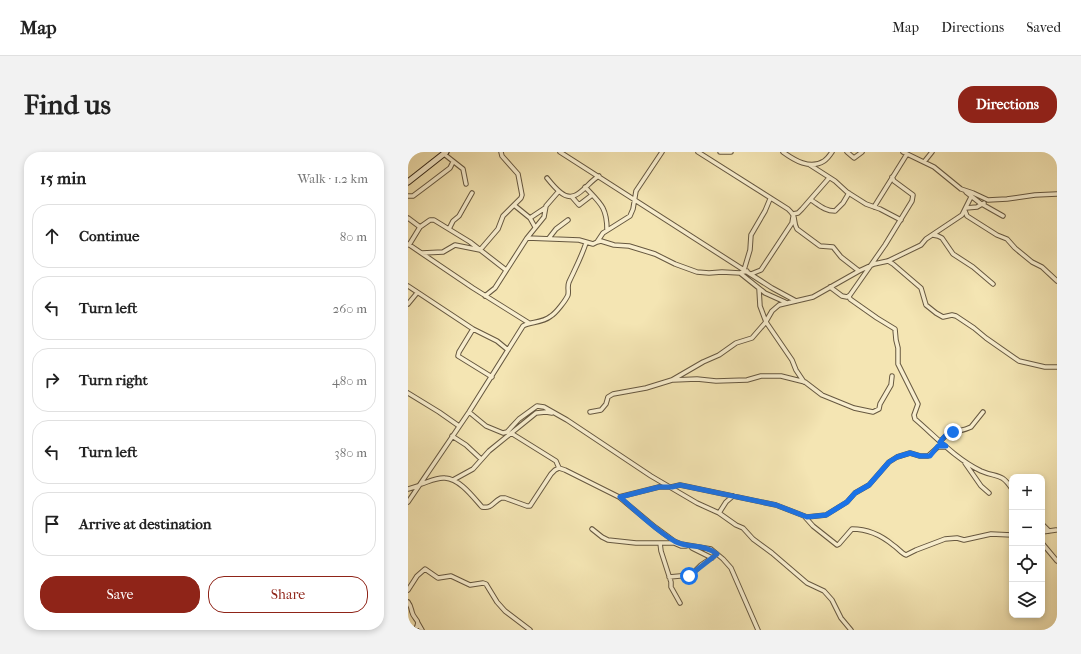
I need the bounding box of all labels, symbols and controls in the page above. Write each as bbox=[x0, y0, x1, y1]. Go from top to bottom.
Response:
text: Map bbox=[20, 17, 56, 39]
text: Map bbox=[892, 19, 919, 36]
text: Directions bbox=[941, 19, 1004, 36]
text: Saved bbox=[1026, 19, 1061, 36]
button: Directions bbox=[958, 86, 1057, 123]
text: Find us bbox=[24, 88, 111, 121]
text: 15 min bbox=[40, 168, 86, 188]
text: Walk · 1.2 km bbox=[298, 171, 368, 186]
icon: ahead bbox=[41, 225, 63, 247]
text: Continue bbox=[79, 227, 139, 245]
text: 80 m bbox=[340, 229, 367, 244]
icon: left bbox=[41, 297, 63, 319]
text: Turn left bbox=[79, 299, 137, 317]
text: 260 m bbox=[333, 301, 367, 316]
icon: right bbox=[41, 369, 63, 391]
text: Turn right bbox=[79, 371, 148, 389]
text: 480 m bbox=[332, 373, 367, 388]
route end bbox=[944, 423, 962, 441]
icon: left bbox=[41, 441, 63, 463]
text: Turn left bbox=[79, 443, 137, 461]
text: 380 m bbox=[334, 445, 367, 460]
map controls bbox=[1009, 474, 1045, 618]
button: + bbox=[1009, 474, 1045, 510]
button: − bbox=[1009, 510, 1045, 546]
icon: arrive bbox=[41, 513, 63, 535]
text: Arrive at destination bbox=[79, 515, 211, 533]
button: locate bbox=[1009, 546, 1045, 582]
route start bbox=[680, 567, 698, 585]
button: Save bbox=[40, 576, 200, 613]
button: Share bbox=[208, 576, 368, 613]
button: layers bbox=[1009, 582, 1045, 618]

